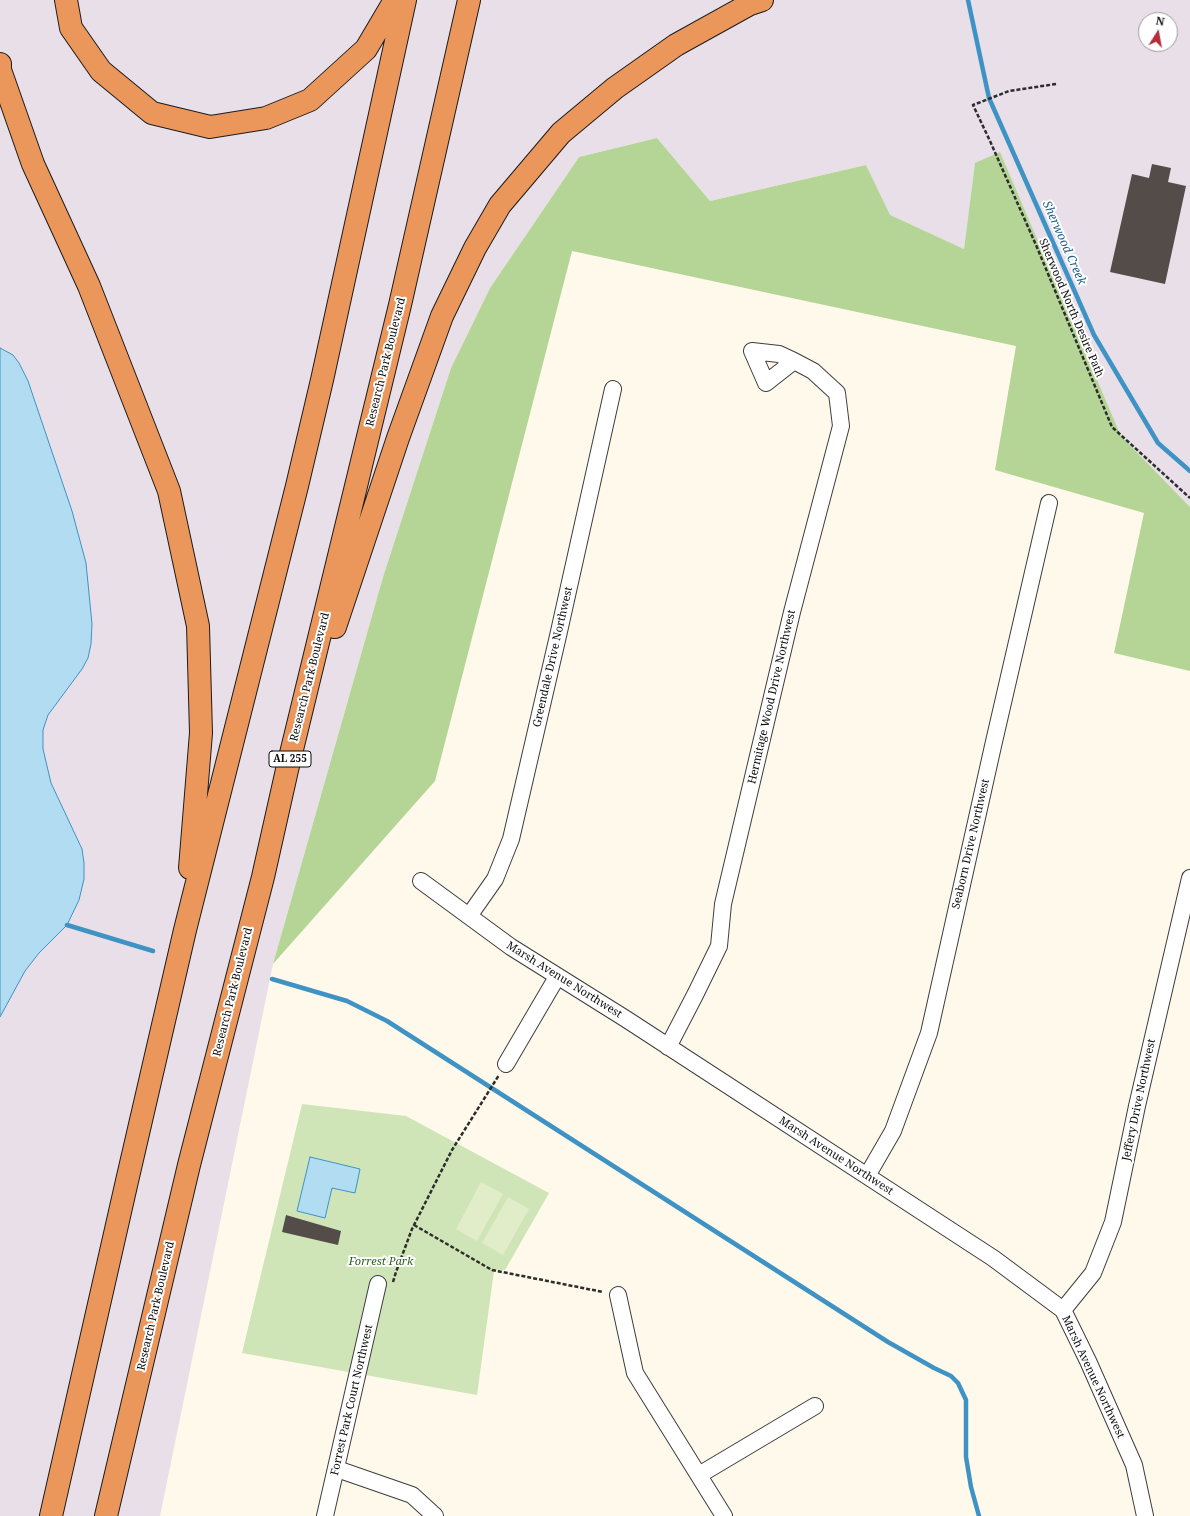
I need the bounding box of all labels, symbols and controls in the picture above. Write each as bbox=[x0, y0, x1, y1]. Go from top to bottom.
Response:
north arrow bbox=[1138, 12, 1178, 52]
text: N bbox=[1154, 13, 1166, 29]
water label: Sherwood Creek bbox=[1039, 199, 1089, 287]
street label: Sherwood North Desire Path bbox=[1036, 237, 1106, 379]
street label: Research Park Boulevard bbox=[364, 296, 408, 428]
street label: Greendale Drive Northwest bbox=[530, 585, 576, 729]
street label: Hermitage Wood Drive Northwest bbox=[746, 609, 798, 785]
street label: Research Park Boulevard bbox=[288, 611, 332, 743]
road number: AL 255 bbox=[269, 751, 311, 767]
street label: Seaborn Drive Northwest bbox=[950, 778, 992, 910]
street label: Research Park Boulevard bbox=[211, 926, 255, 1058]
street label: Marsh Avenue Northwest bbox=[504, 939, 624, 1021]
street label: Jeffery Drive Northwest bbox=[1120, 1038, 1158, 1162]
street label: Marsh Avenue Northwest bbox=[776, 1114, 896, 1198]
street label: Research Park Boulevard bbox=[135, 1240, 177, 1372]
park label: Forrest Park bbox=[349, 1255, 413, 1269]
street label: Marsh Avenue Northwest bbox=[1059, 1314, 1127, 1440]
street label: Forrest Park Court Northwest bbox=[328, 1323, 376, 1477]

